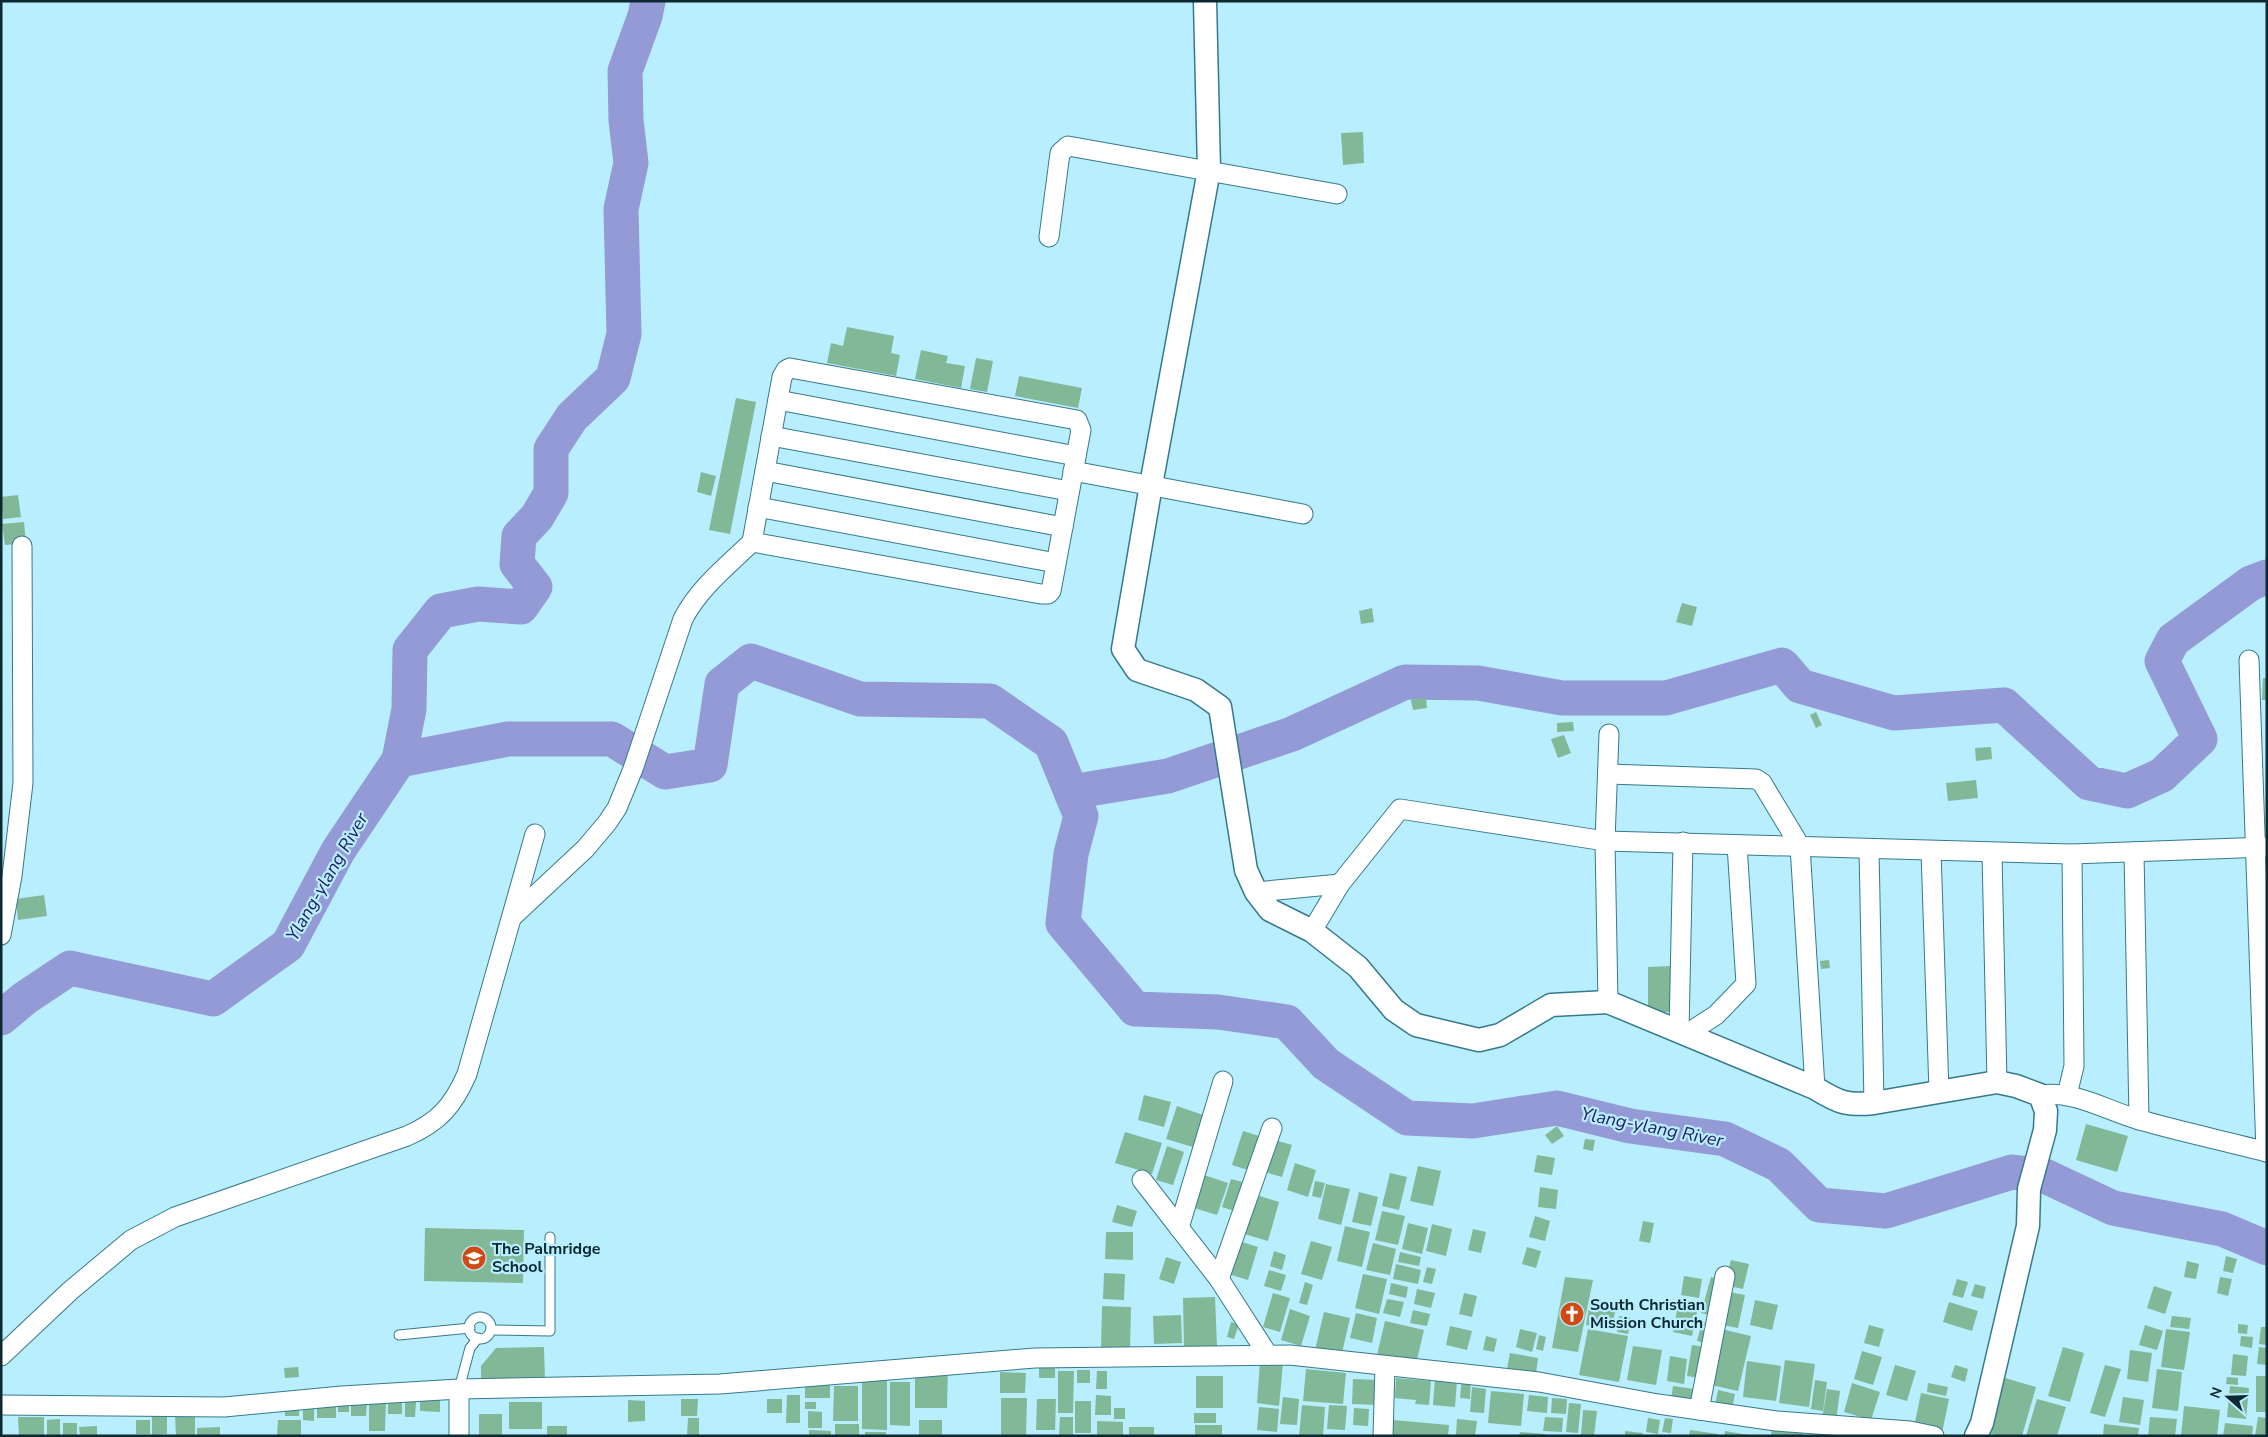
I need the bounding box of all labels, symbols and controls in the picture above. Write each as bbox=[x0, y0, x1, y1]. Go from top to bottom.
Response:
water label: Ylang-ylang River bbox=[280, 808, 374, 946]
water label: Ylang-ylang River bbox=[1579, 1101, 1726, 1153]
place label: The Palmridge School bbox=[492, 1238, 601, 1278]
school or university icon: The Palmridge School bbox=[461, 1245, 487, 1271]
place label: South Christian Mission Church bbox=[1590, 1294, 1705, 1334]
church icon: South Christian Mission Church bbox=[1559, 1301, 1585, 1327]
north arrow bbox=[2203, 1372, 2253, 1422]
text: N bbox=[2206, 1385, 2227, 1401]

